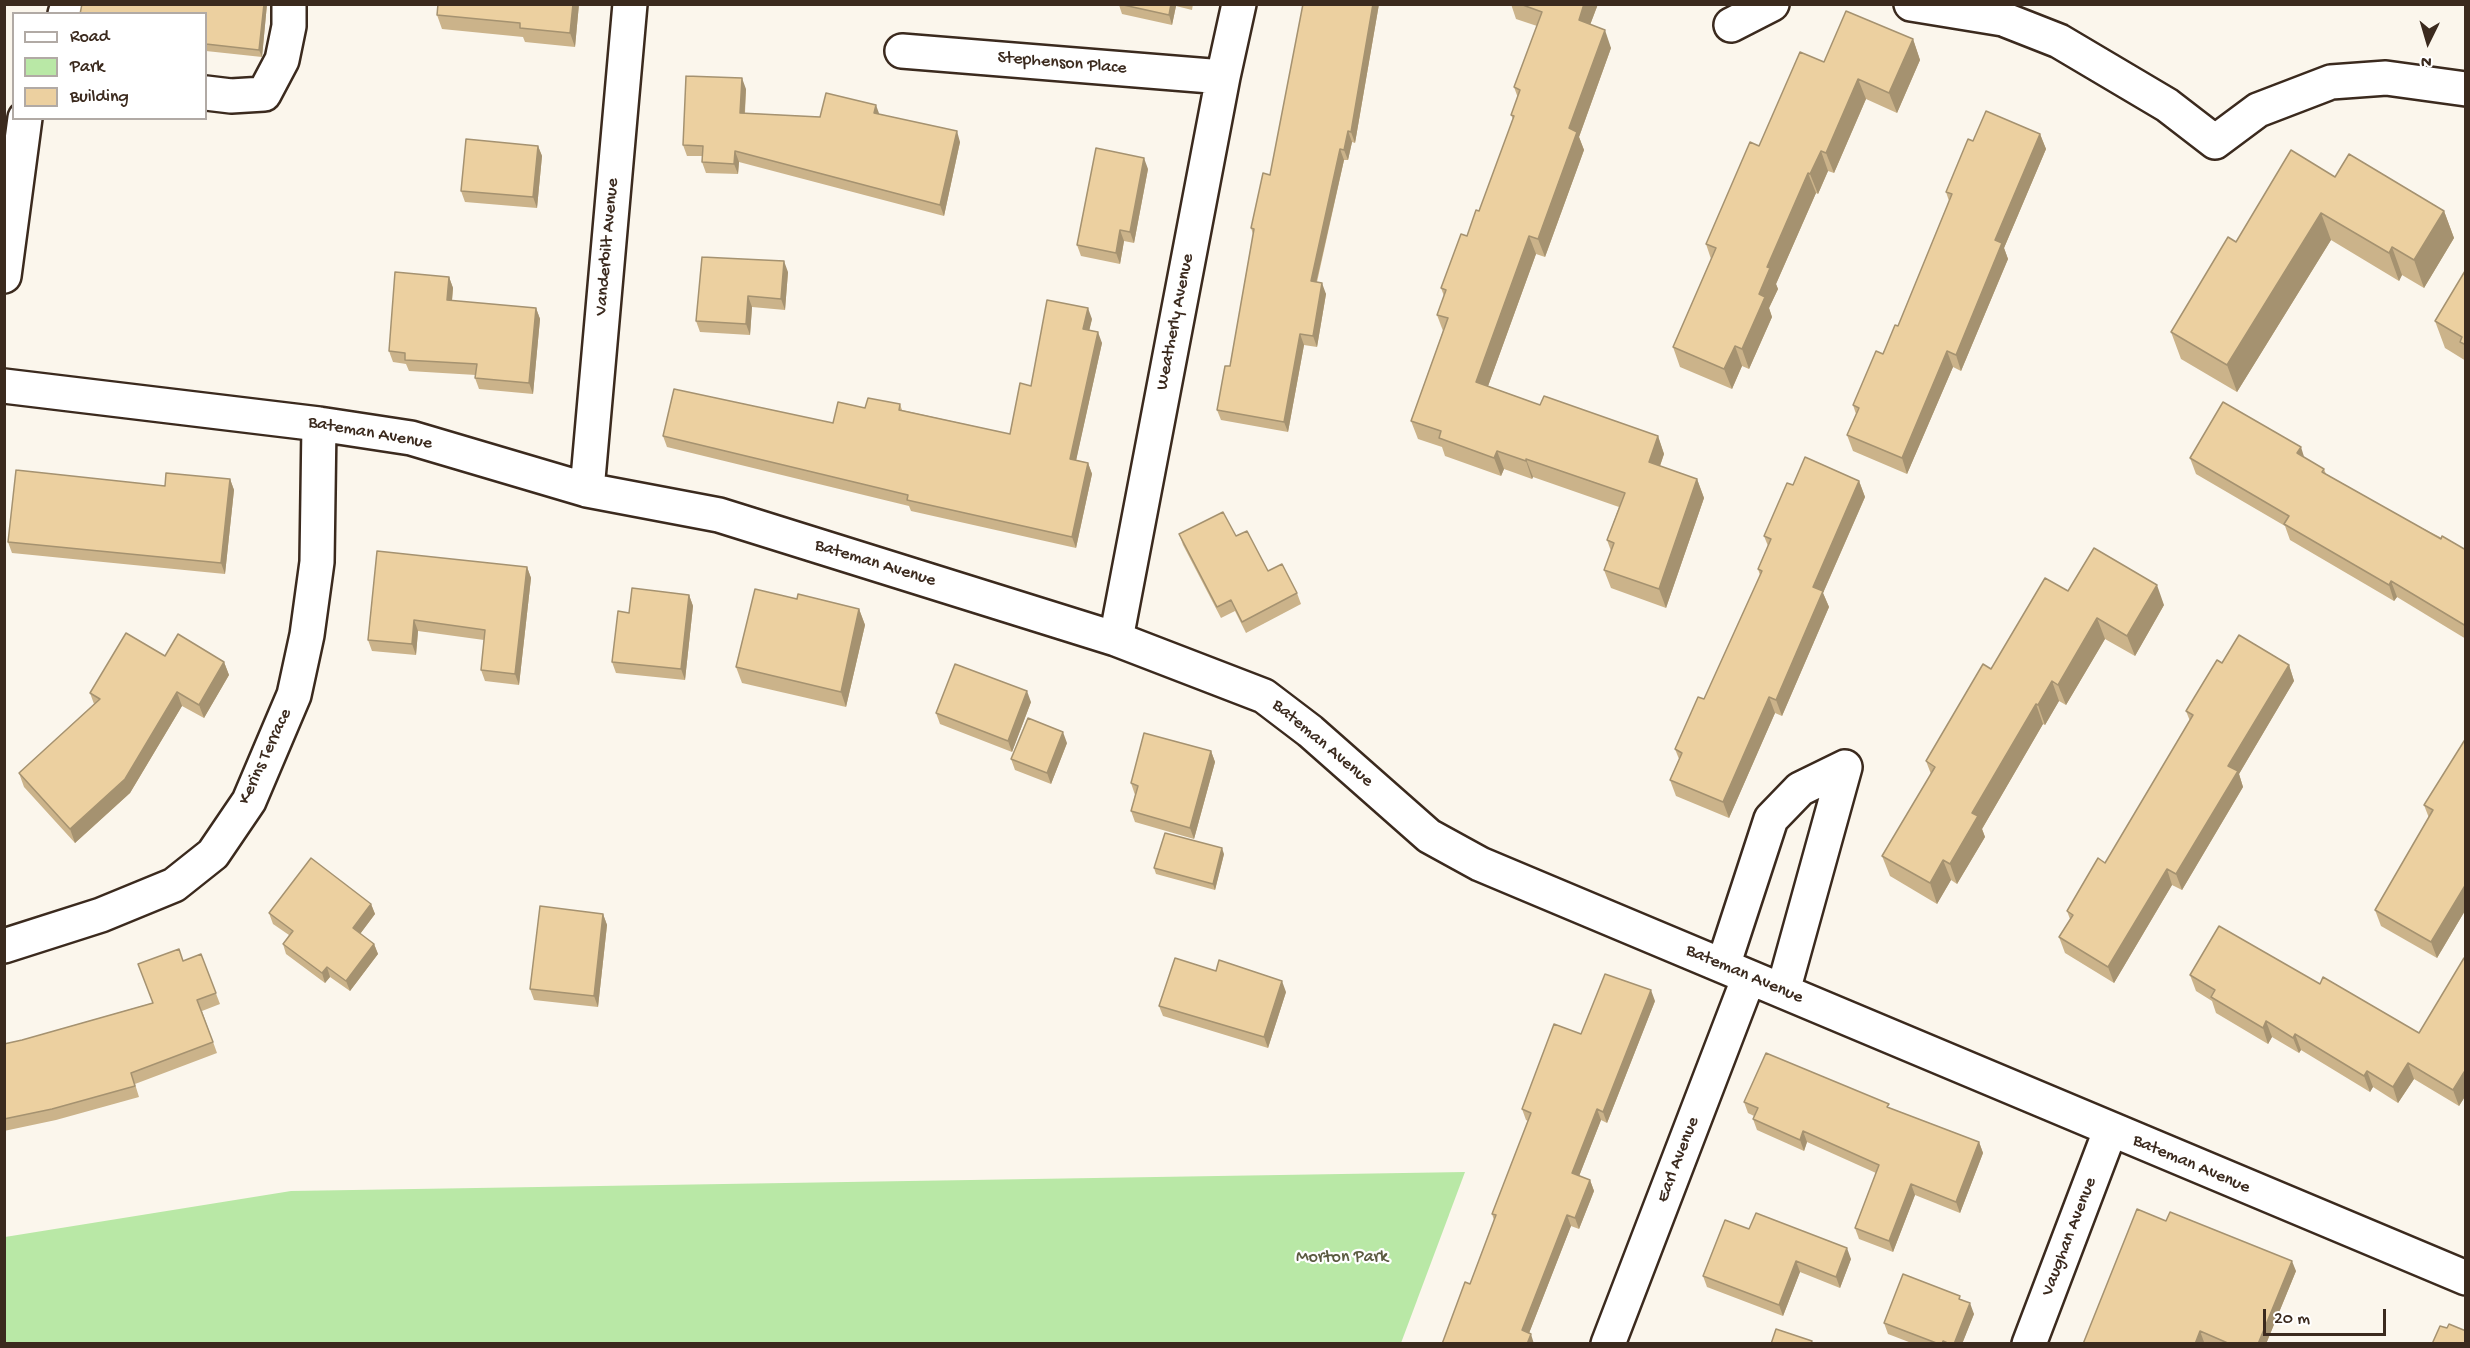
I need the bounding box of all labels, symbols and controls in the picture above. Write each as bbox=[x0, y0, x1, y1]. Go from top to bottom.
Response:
legend bbox=[12, 12, 207, 120]
north arrow bbox=[2398, 12, 2458, 72]
text: Road bbox=[70, 27, 109, 48]
street label: Stephenson Place bbox=[997, 48, 1127, 80]
text: N bbox=[2420, 51, 2432, 70]
text: Park bbox=[70, 57, 104, 78]
text: Building bbox=[70, 87, 129, 108]
street label: Vanderbilt Avenue bbox=[591, 177, 625, 317]
street label: Weatherly Avenue bbox=[1152, 252, 1200, 392]
street label: Bateman Avenue bbox=[306, 412, 434, 456]
street label: Bateman Avenue bbox=[812, 535, 938, 593]
street label: Bateman Avenue bbox=[1267, 695, 1377, 793]
street label: Kerins Terrace bbox=[234, 706, 298, 808]
street label: Bateman Avenue bbox=[1682, 941, 1806, 1009]
street label: Earl Avenue bbox=[1653, 1114, 1705, 1206]
street label: Bateman Avenue bbox=[2129, 1131, 2253, 1199]
street label: Vaughan Avenue bbox=[2037, 1175, 2103, 1299]
park label: Morton Park bbox=[1296, 1247, 1388, 1269]
scale bar bbox=[2266, 1297, 2389, 1335]
text: 20 m bbox=[2274, 1309, 2310, 1330]

